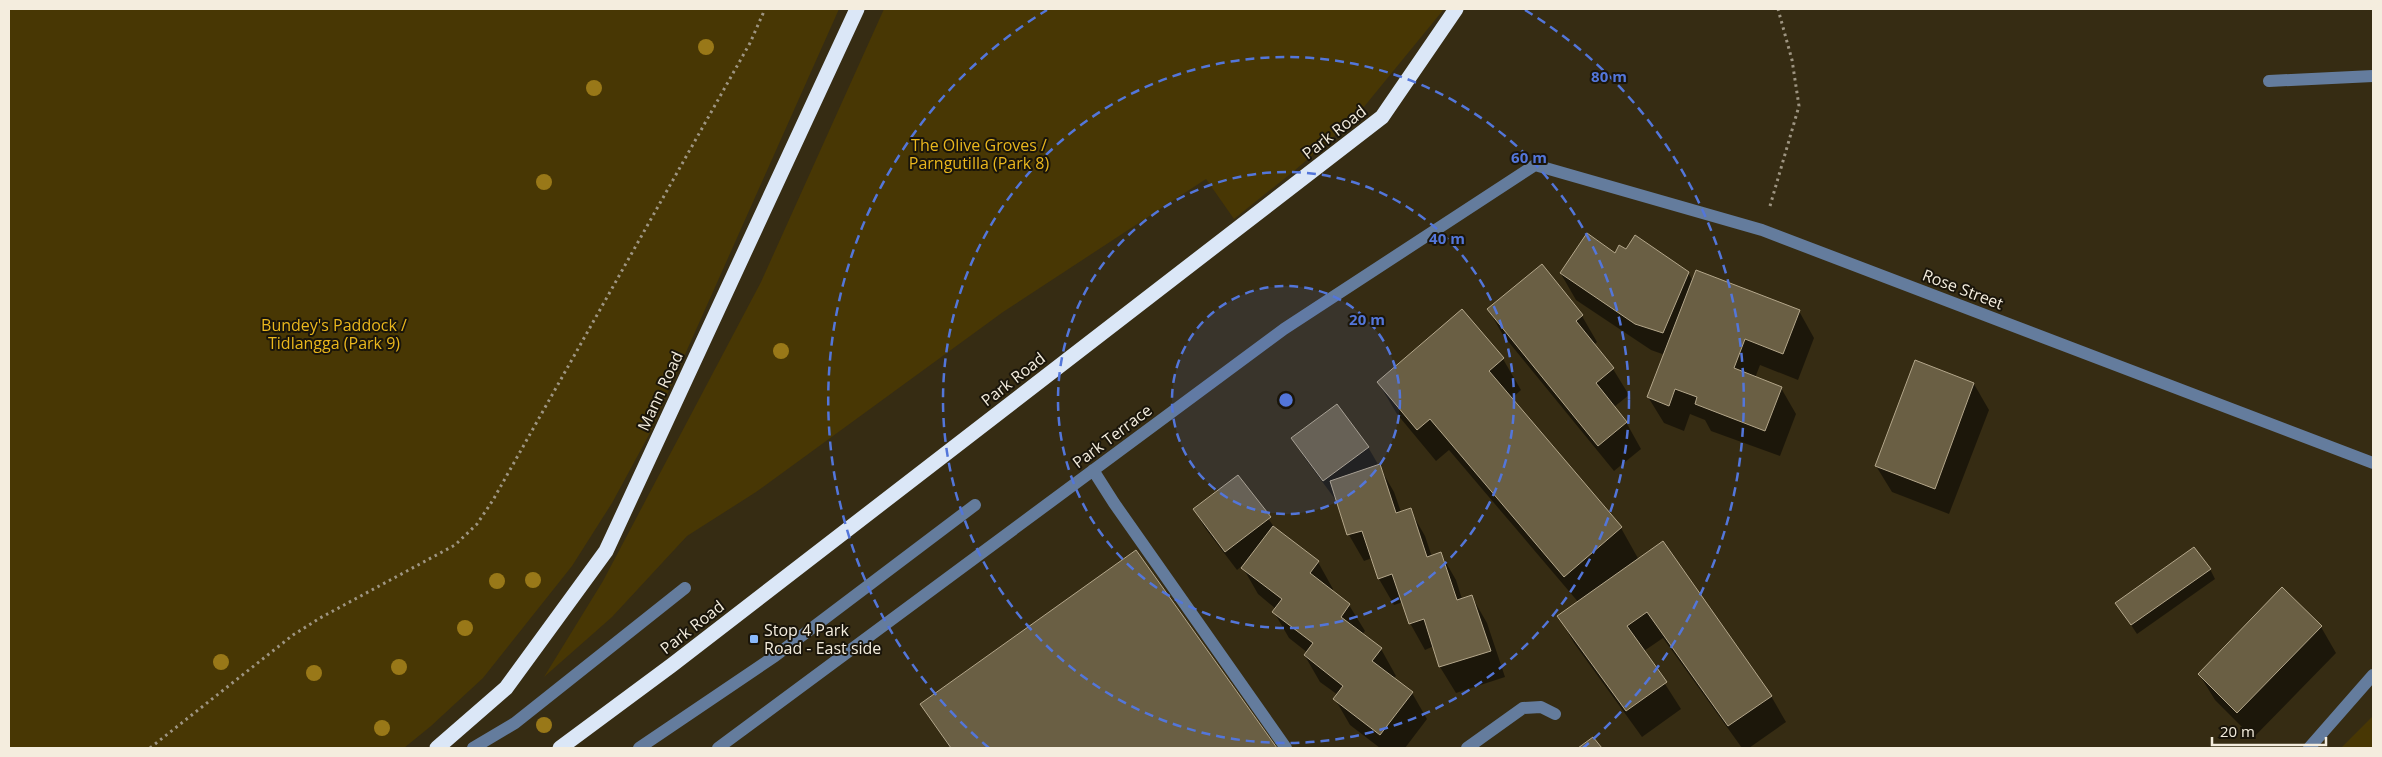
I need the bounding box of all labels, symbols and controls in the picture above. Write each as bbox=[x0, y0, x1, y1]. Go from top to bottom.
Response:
text: 80 m bbox=[1591, 66, 1627, 86]
street label: Park Road bbox=[1297, 100, 1371, 164]
park label: The Olive Groves / Parngutilla (Park 8) bbox=[909, 134, 1050, 174]
text: 60 m bbox=[1511, 147, 1547, 167]
text: 40 m bbox=[1429, 228, 1465, 248]
street label: Rose Street bbox=[1919, 264, 2007, 315]
text: 20 m bbox=[1349, 309, 1385, 329]
park label: Bundey's Paddock / Tidlangga (Park 9) bbox=[261, 314, 407, 354]
street label: Park Road bbox=[976, 347, 1050, 411]
street label: Mann Road bbox=[632, 348, 688, 434]
centre of rings bbox=[1277, 391, 1295, 409]
street label: Park Terrace bbox=[1068, 399, 1156, 473]
street label: Park Road bbox=[655, 595, 729, 659]
place label: Stop 4 Park Road - East side bbox=[764, 619, 881, 659]
marker: Stop 4 Park Road - East side bbox=[748, 633, 760, 645]
scale bar bbox=[2212, 714, 2326, 746]
text: 20 m bbox=[2220, 721, 2255, 741]

